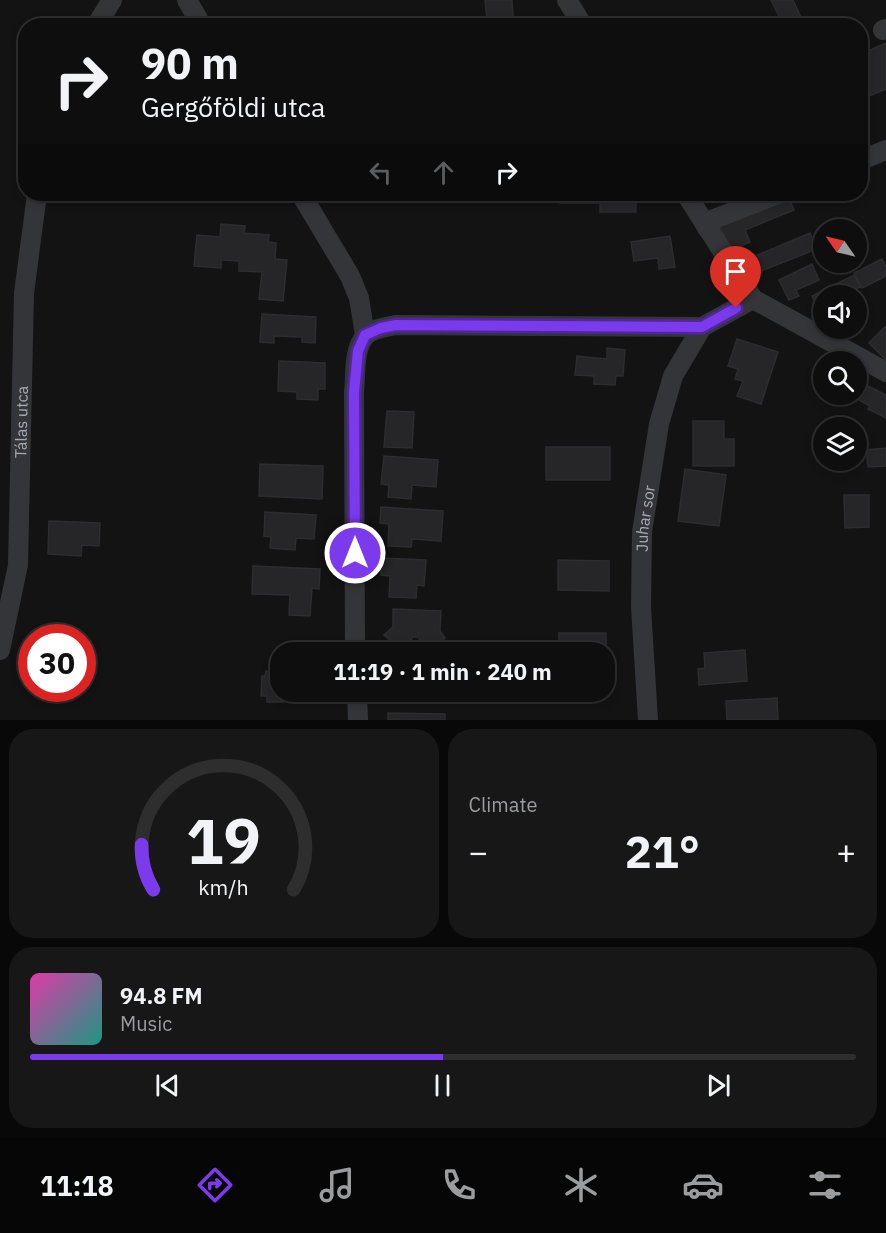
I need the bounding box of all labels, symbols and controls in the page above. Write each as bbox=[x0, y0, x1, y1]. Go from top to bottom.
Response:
text: 90 m bbox=[141, 36, 239, 91]
icon: right bbox=[42, 42, 120, 120]
text: Gergőföldi utca bbox=[141, 89, 326, 124]
icon: left bbox=[364, 156, 397, 189]
icon: ahead bbox=[427, 156, 460, 189]
icon: right bbox=[490, 156, 523, 189]
north arrow bbox=[813, 219, 867, 273]
map controls bbox=[813, 219, 867, 471]
pin bbox=[710, 246, 761, 308]
icon: arrive bbox=[719, 255, 752, 288]
button: sound bbox=[813, 285, 867, 339]
button: search bbox=[813, 351, 867, 405]
street label: Tálas utca bbox=[10, 385, 32, 458]
button: layers bbox=[813, 417, 867, 471]
street label: Juhar sor bbox=[632, 484, 659, 552]
position arrow bbox=[323, 521, 387, 585]
speed limit sign: 30 bbox=[18, 624, 96, 702]
text: 11:19 · 1 min · 240 m bbox=[333, 657, 552, 686]
text: Climate bbox=[469, 791, 537, 818]
text: 19 bbox=[186, 800, 261, 881]
text: 21° bbox=[625, 822, 700, 880]
text: − bbox=[469, 830, 488, 873]
text: + bbox=[836, 830, 856, 873]
text: km/h bbox=[199, 874, 249, 902]
text: 94.8 FM bbox=[120, 981, 203, 1010]
text: Music bbox=[120, 1010, 172, 1037]
icon: previous bbox=[151, 1069, 184, 1102]
icon: pause bbox=[426, 1069, 459, 1102]
icon: next bbox=[702, 1069, 735, 1102]
icon: directions bbox=[194, 1164, 236, 1206]
icon: music bbox=[316, 1164, 358, 1206]
icon: phone bbox=[438, 1164, 480, 1206]
icon: climate bbox=[560, 1164, 602, 1206]
icon: car bbox=[682, 1164, 724, 1206]
icon: filters bbox=[804, 1164, 846, 1206]
text: 11:18 bbox=[40, 1168, 114, 1203]

